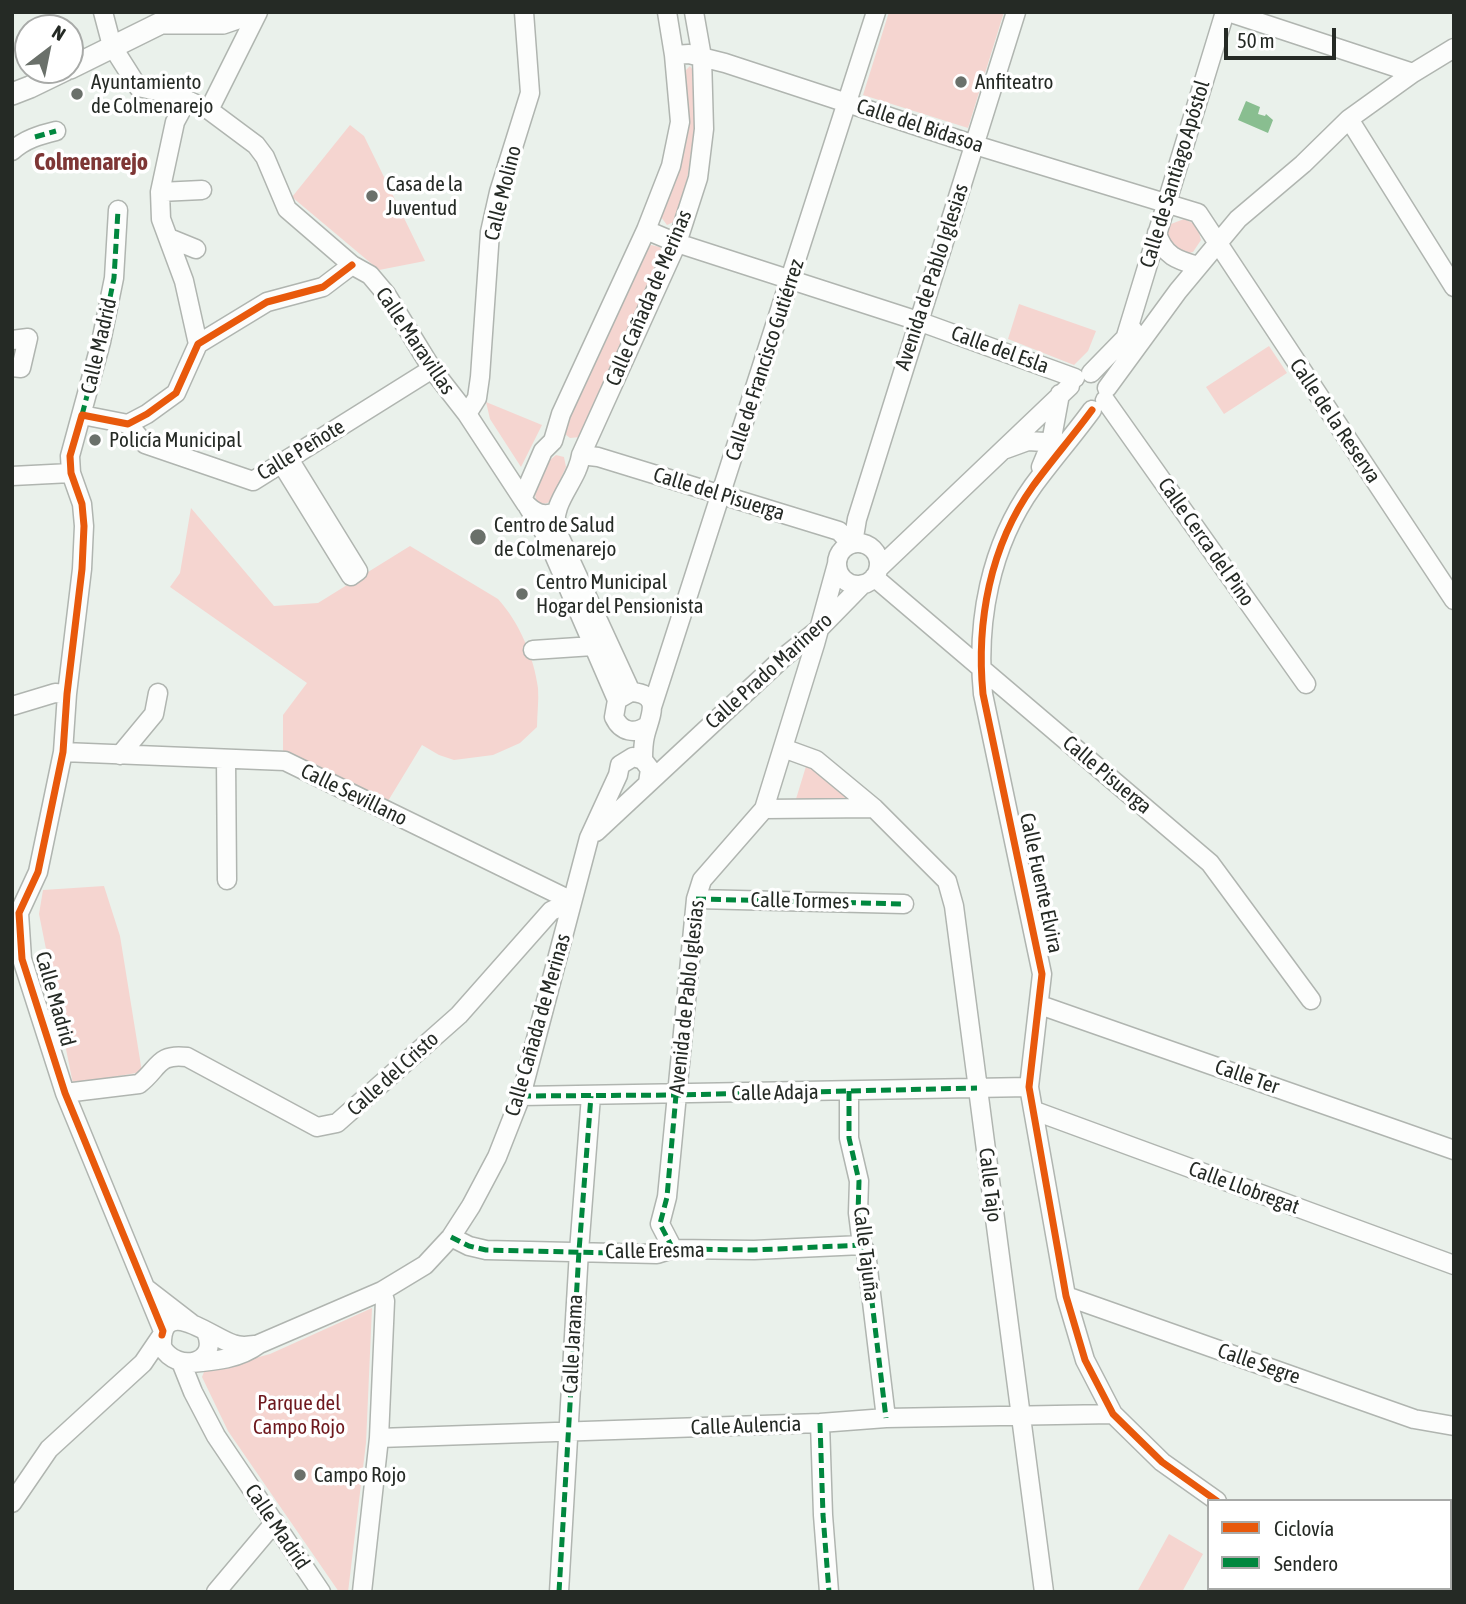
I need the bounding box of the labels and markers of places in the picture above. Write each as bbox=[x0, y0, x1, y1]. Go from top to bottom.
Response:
place label: Ayuntamiento de Colmenarejo bbox=[91, 69, 213, 119]
place label: Anfiteatro bbox=[975, 69, 1053, 95]
marker: Anfiteatro bbox=[953, 74, 969, 90]
marker: Ayuntamiento de Colmenarejo bbox=[69, 86, 85, 102]
place label: Casa de la Juventud bbox=[386, 171, 463, 221]
marker: Casa de la Juventud bbox=[364, 188, 380, 204]
place label: Policía Municipal bbox=[109, 427, 242, 453]
marker: Policía Municipal bbox=[87, 432, 103, 448]
place label: Centro de Salud de Colmenarejo bbox=[494, 512, 616, 562]
marker: Centro de Salud de Colmenarejo bbox=[468, 527, 488, 547]
place label: Centro Municipal Hogar del Pensionista bbox=[536, 569, 704, 619]
marker: Centro Municipal Hogar del Pensionista bbox=[514, 586, 530, 602]
place label: Campo Rojo bbox=[314, 1462, 406, 1488]
marker: Campo Rojo bbox=[292, 1467, 308, 1483]

